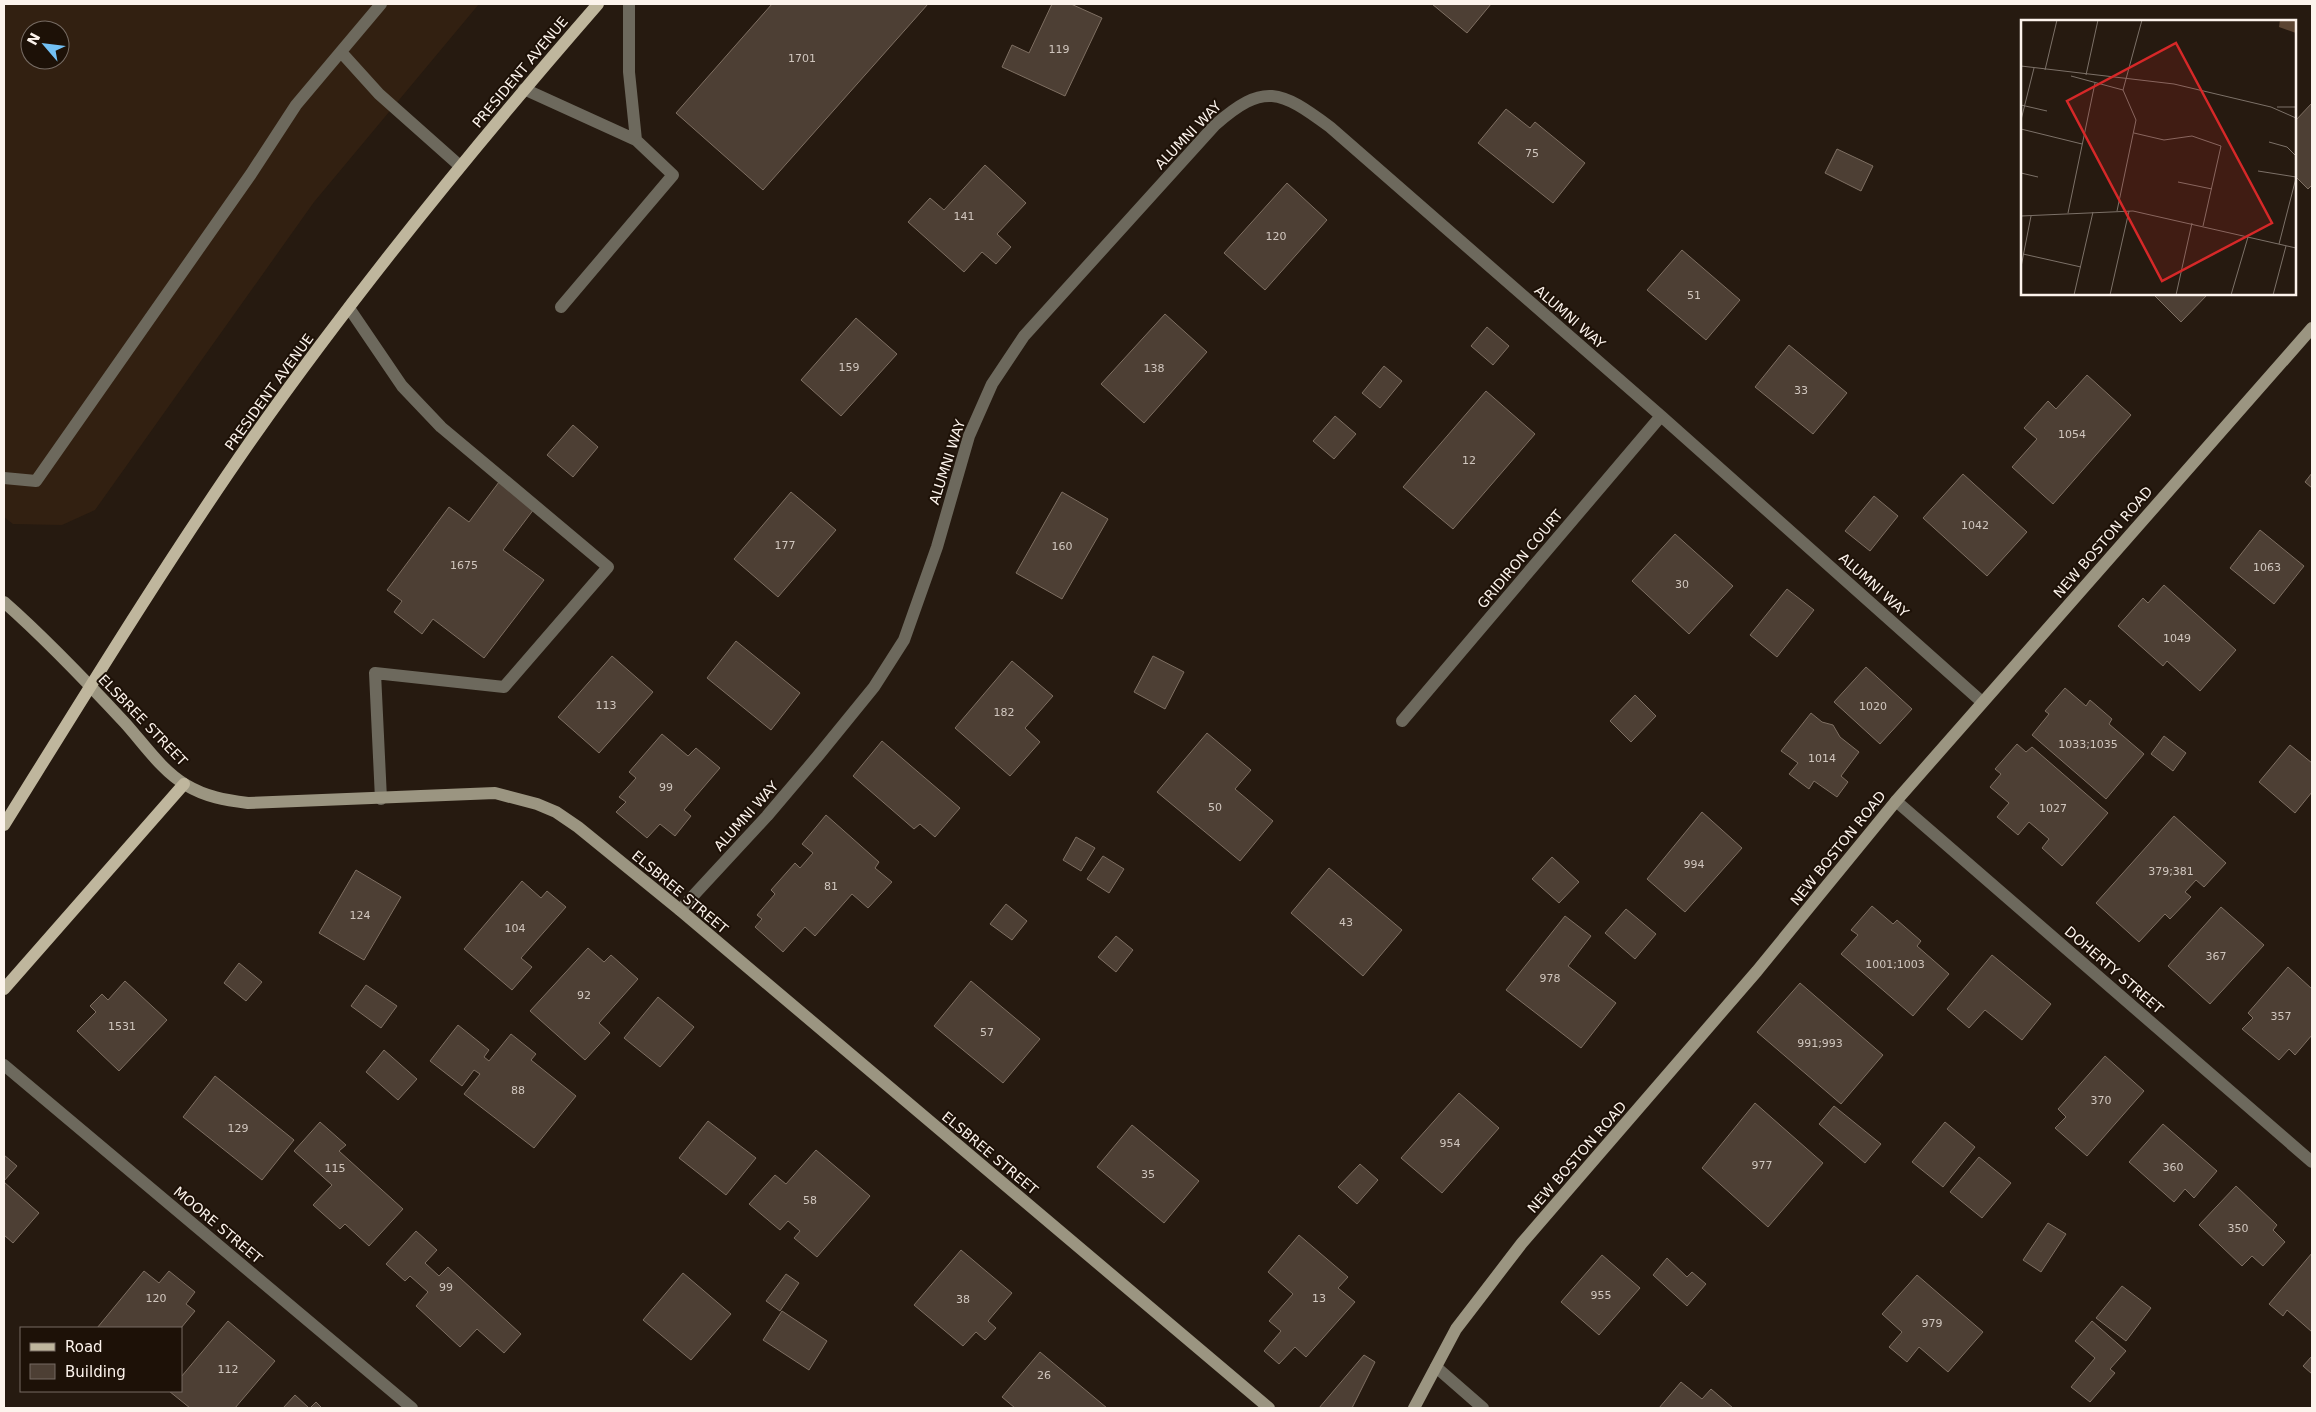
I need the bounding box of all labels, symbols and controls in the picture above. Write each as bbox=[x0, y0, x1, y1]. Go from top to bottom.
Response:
street label: PRESIDENT AVENUE bbox=[469, 13, 571, 131]
north arrow bbox=[20, 20, 70, 70]
inset map bbox=[2021, 20, 2296, 295]
text: N bbox=[24, 30, 43, 48]
house number: 119 bbox=[1049, 43, 1070, 56]
house number: 1701 bbox=[788, 52, 816, 65]
street label: ALUMNI WAY bbox=[1152, 97, 1225, 172]
house number: 75 bbox=[1525, 147, 1539, 160]
house number: 141 bbox=[954, 210, 975, 223]
house number: 120 bbox=[1266, 230, 1287, 243]
street label: ALUMNI WAY bbox=[1531, 282, 1609, 352]
house number: 51 bbox=[1687, 289, 1701, 302]
street label: PRESIDENT AVENUE bbox=[221, 331, 317, 453]
house number: 159 bbox=[839, 361, 860, 374]
house number: 138 bbox=[1144, 362, 1165, 375]
house number: 33 bbox=[1794, 384, 1808, 397]
street label: ALUMNI WAY bbox=[926, 417, 968, 506]
house number: 1054 bbox=[2058, 428, 2086, 441]
house number: 12 bbox=[1462, 454, 1476, 467]
street label: NEW BOSTON ROAD bbox=[2050, 483, 2156, 601]
street label: GRIDIRON COURT bbox=[1474, 506, 1566, 611]
house number: 1042 bbox=[1961, 519, 1989, 532]
house number: 177 bbox=[775, 539, 796, 552]
house number: 160 bbox=[1052, 540, 1073, 553]
street label: ALUMNI WAY bbox=[1836, 550, 1912, 621]
house number: 1675 bbox=[450, 559, 478, 572]
house number: 1063 bbox=[2253, 561, 2281, 574]
house number: 30 bbox=[1675, 578, 1689, 591]
house number: 1049 bbox=[2163, 632, 2191, 645]
street label: ELSBREE STREET bbox=[95, 671, 191, 769]
house number: 113 bbox=[596, 699, 617, 712]
house number: 1020 bbox=[1859, 700, 1887, 713]
house number: 182 bbox=[994, 706, 1015, 719]
house number: 1033;1035 bbox=[2058, 738, 2118, 751]
house number: 1014 bbox=[1808, 752, 1836, 765]
street label: ALUMNI WAY bbox=[711, 778, 782, 854]
house number: 99 bbox=[659, 781, 673, 794]
street label: NEW BOSTON ROAD bbox=[1787, 788, 1889, 908]
house number: 50 bbox=[1208, 801, 1222, 814]
house number: 1027 bbox=[2039, 802, 2067, 815]
street label: ELSBREE STREET bbox=[629, 847, 732, 937]
house number: 994 bbox=[1684, 858, 1705, 871]
house number: 379;381 bbox=[2148, 865, 2194, 878]
house number: 81 bbox=[824, 880, 838, 893]
house number: 124 bbox=[350, 909, 371, 922]
house number: 43 bbox=[1339, 916, 1353, 929]
house number: 104 bbox=[505, 922, 526, 935]
street label: DOHERTY STREET bbox=[2062, 923, 2167, 1017]
house number: 367 bbox=[2206, 950, 2227, 963]
house number: 1001;1003 bbox=[1865, 958, 1925, 971]
house number: 978 bbox=[1540, 972, 1561, 985]
house number: 92 bbox=[577, 989, 591, 1002]
house number: 357 bbox=[2271, 1010, 2292, 1023]
house number: 1531 bbox=[108, 1020, 136, 1033]
house number: 57 bbox=[980, 1026, 994, 1039]
house number: 991;993 bbox=[1797, 1037, 1843, 1050]
house number: 88 bbox=[511, 1084, 525, 1097]
house number: 370 bbox=[2091, 1094, 2112, 1107]
street label: NEW BOSTON ROAD bbox=[1524, 1098, 1630, 1216]
street label: ELSBREE STREET bbox=[939, 1108, 1042, 1198]
house number: 129 bbox=[228, 1122, 249, 1135]
house number: 954 bbox=[1440, 1137, 1461, 1150]
house number: 977 bbox=[1752, 1159, 1773, 1172]
house number: 360 bbox=[2163, 1161, 2184, 1174]
house number: 115 bbox=[325, 1162, 346, 1175]
house number: 35 bbox=[1141, 1168, 1155, 1181]
street label: MOORE STREET bbox=[171, 1183, 266, 1267]
house number: 58 bbox=[803, 1194, 817, 1207]
house number: 350 bbox=[2228, 1222, 2249, 1235]
house number: 99 bbox=[439, 1281, 453, 1294]
house number: 955 bbox=[1591, 1289, 1612, 1302]
house number: 120 bbox=[146, 1292, 167, 1305]
house number: 13 bbox=[1312, 1292, 1326, 1305]
house number: 38 bbox=[956, 1293, 970, 1306]
house number: 979 bbox=[1922, 1317, 1943, 1330]
legend bbox=[20, 1327, 182, 1392]
text: Road bbox=[65, 1338, 103, 1356]
text: Building bbox=[65, 1363, 126, 1381]
house number: 112 bbox=[218, 1363, 239, 1376]
house number: 26 bbox=[1037, 1369, 1051, 1382]

